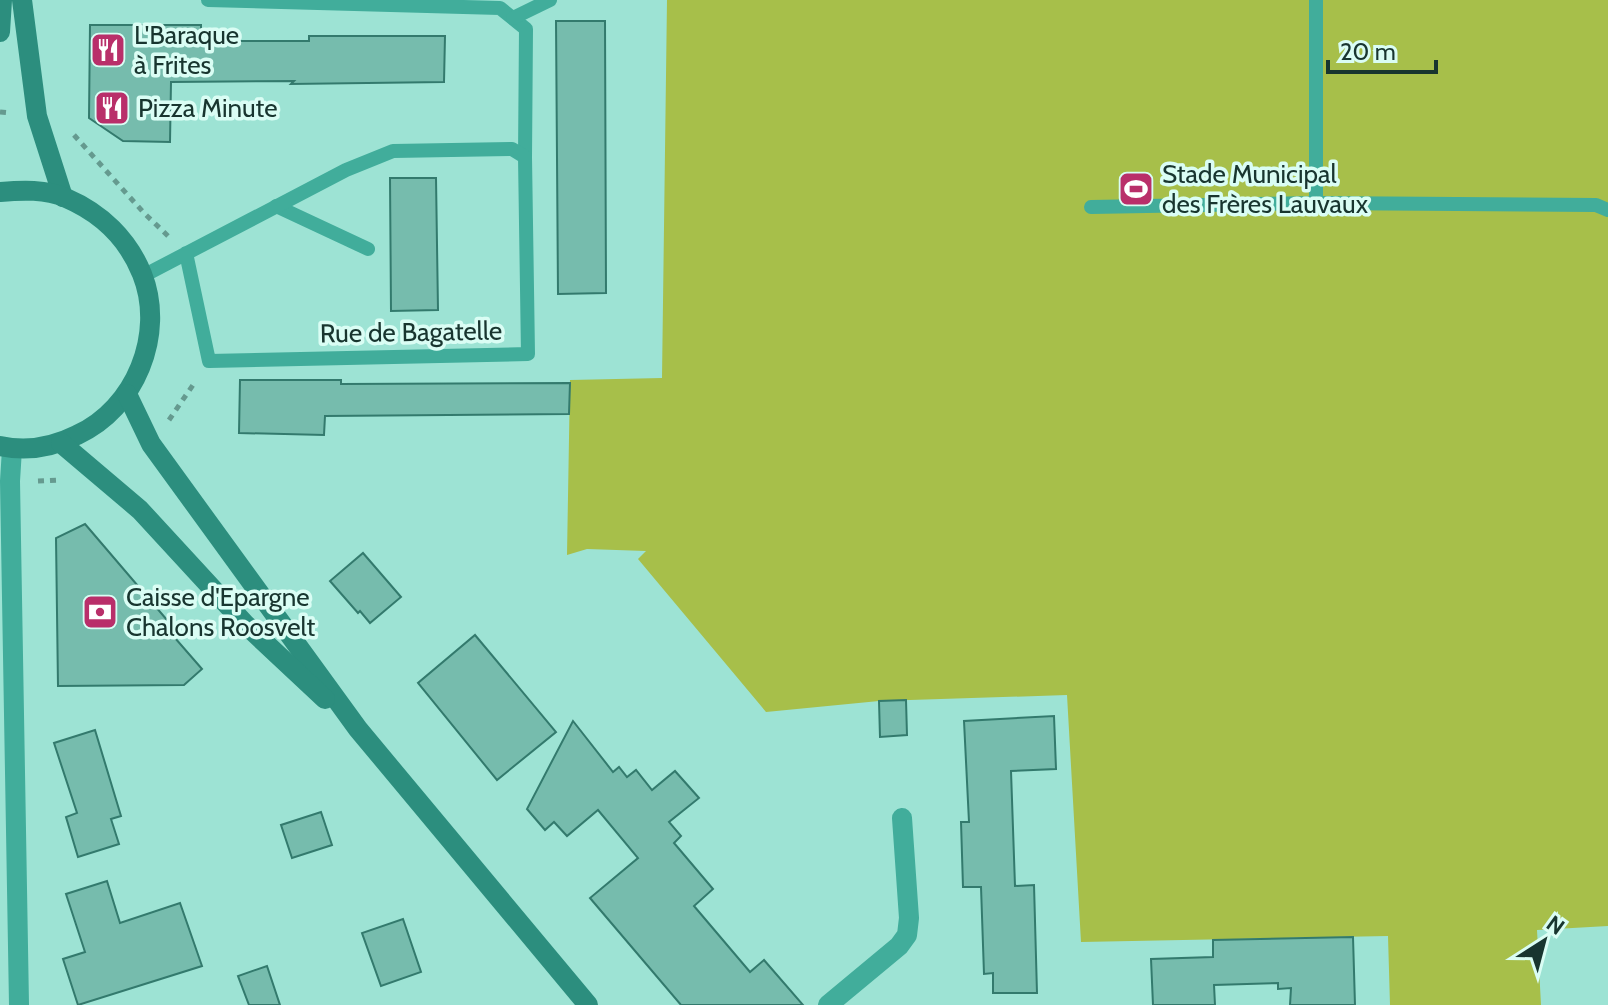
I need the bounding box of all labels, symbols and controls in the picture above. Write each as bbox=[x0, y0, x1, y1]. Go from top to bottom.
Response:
place label: L'Baraque à Frites bbox=[134, 19, 239, 81]
scale bar bbox=[1328, 24, 1436, 74]
restaurant icon: L'Baraque à Frites bbox=[89, 31, 127, 69]
text: 20 m bbox=[1340, 37, 1396, 66]
restaurant icon: Pizza Minute bbox=[93, 89, 131, 127]
place label: Pizza Minute bbox=[138, 92, 278, 124]
place label: Stade Municipal des Frères Lauvaux bbox=[1162, 158, 1369, 220]
sports icon: Stade Municipal des Frères Lauvaux bbox=[1117, 170, 1155, 208]
street label: Rue de Bagatelle bbox=[320, 314, 502, 350]
place label: Caisse d'Epargne Chalons Roosvelt bbox=[126, 581, 315, 643]
bank icon: Caisse d'Epargne Chalons Roosvelt bbox=[81, 593, 119, 631]
north arrow bbox=[1504, 901, 1584, 981]
text: N bbox=[1541, 910, 1570, 941]

